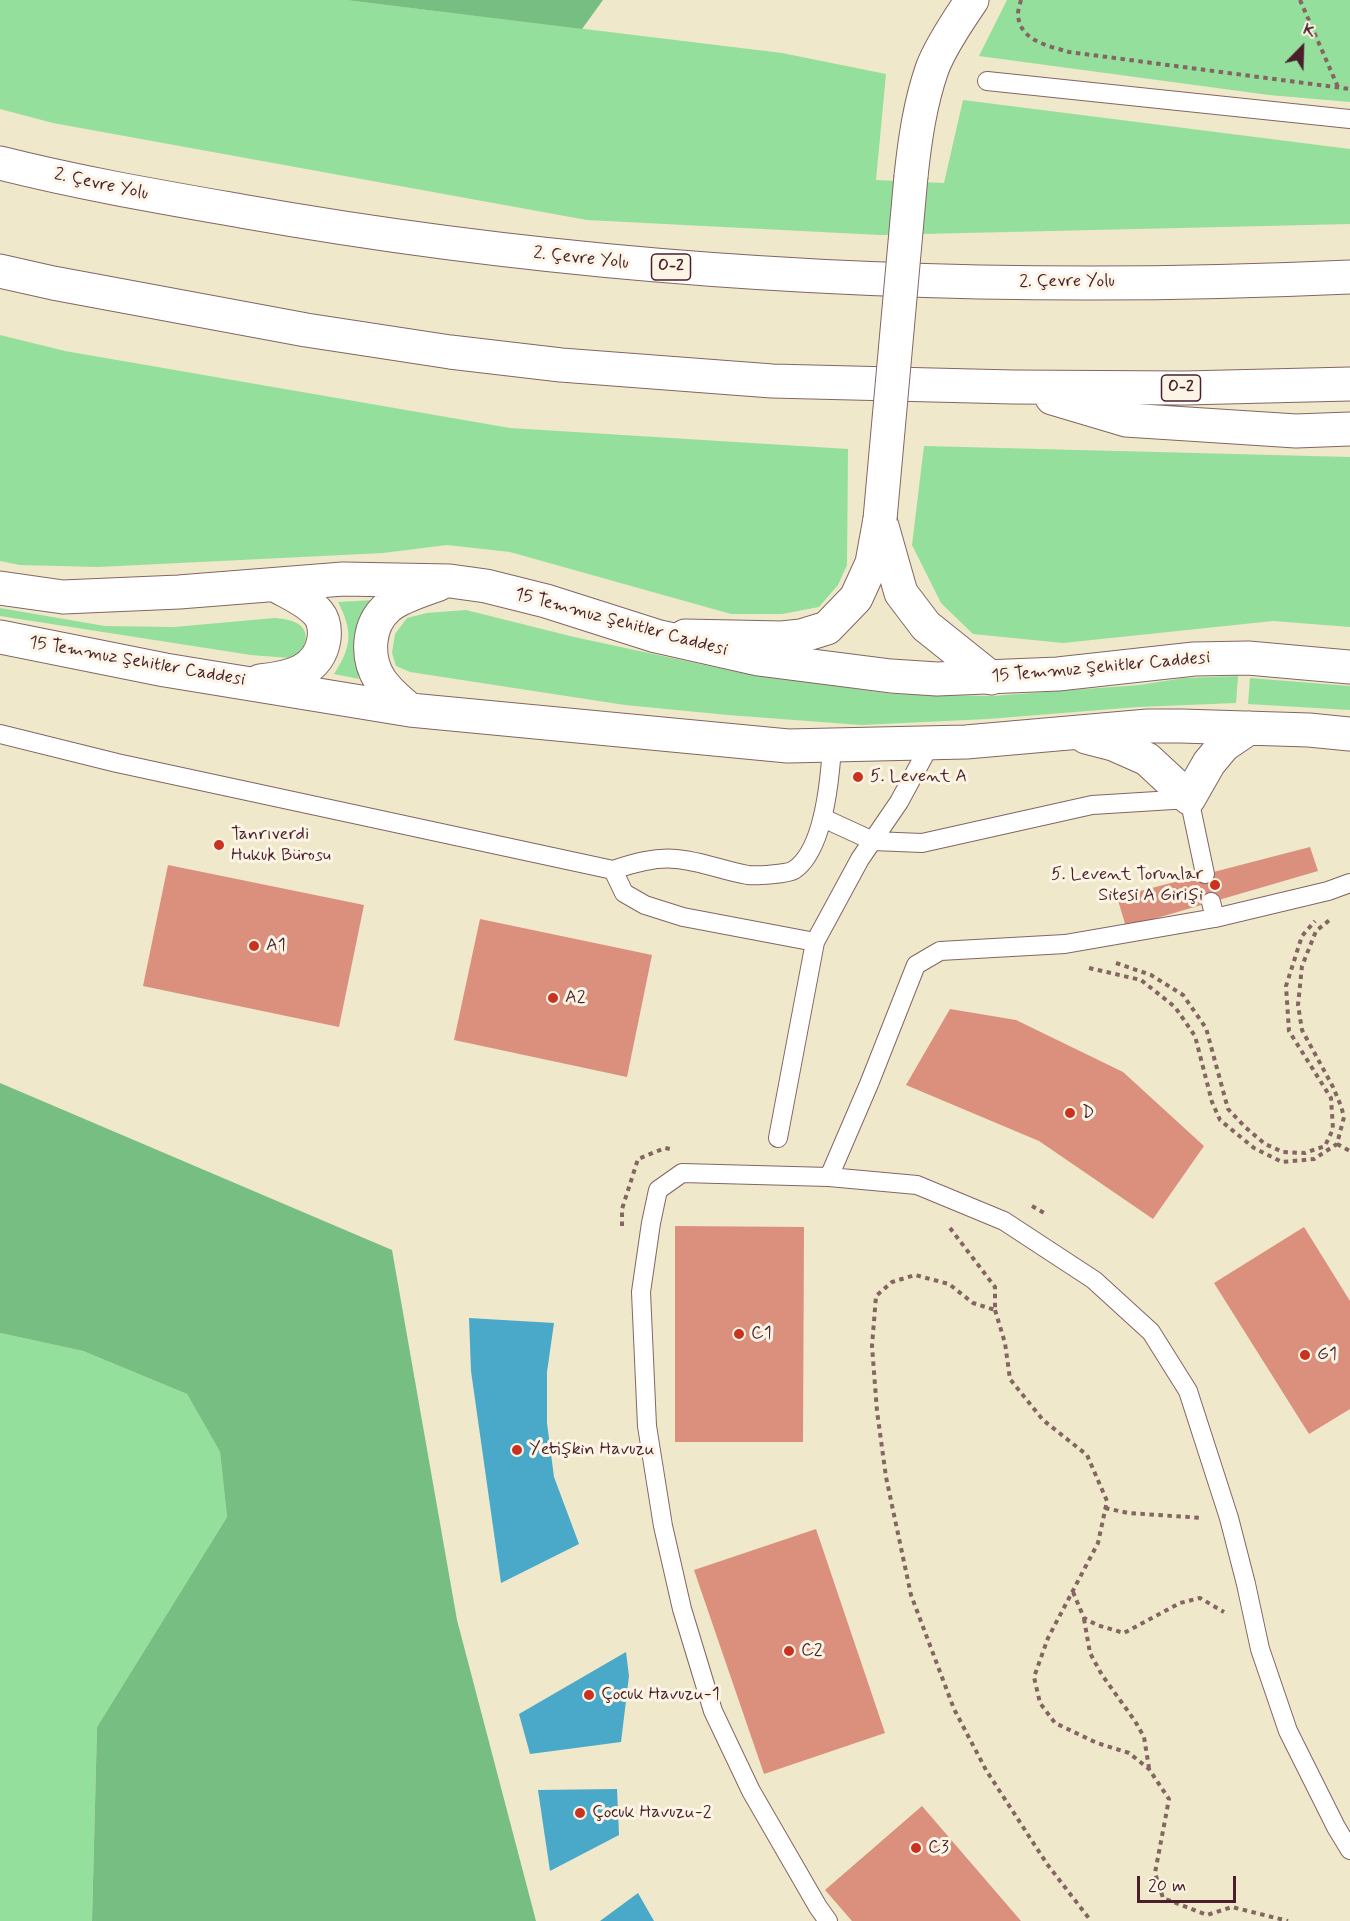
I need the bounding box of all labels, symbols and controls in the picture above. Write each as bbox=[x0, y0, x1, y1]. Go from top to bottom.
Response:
north arrow bbox=[1272, 18, 1332, 78]
text: K bbox=[1300, 19, 1319, 43]
street label: 2. Çevre Yolu bbox=[52, 164, 150, 206]
street label: 2. Çevre Yolu bbox=[532, 243, 630, 275]
road number: O-2 bbox=[652, 254, 690, 280]
street label: 2. Çevre Yolu bbox=[1019, 271, 1115, 293]
road number: O-2 bbox=[1162, 375, 1200, 401]
street label: 15 Temmuz Şehitler Caddesi bbox=[512, 584, 730, 662]
street label: 15 Temmuz Şehitler Caddesi bbox=[27, 632, 247, 692]
street label: 15 Temmuz Şehitler Caddesi bbox=[991, 648, 1211, 688]
place label: 5. Levent A bbox=[870, 766, 967, 788]
marker: 5. Levent A bbox=[851, 770, 865, 784]
place label: Tanrıverdi Hukuk Bürosu bbox=[231, 824, 331, 866]
marker: Tanrıverdi Hukuk Bürosu bbox=[212, 838, 226, 852]
place label: 5. Levent Torunlar Sitesi A Girişi bbox=[1051, 864, 1203, 906]
marker: 5. Levent Torunlar Sitesi A Girişi bbox=[1208, 878, 1222, 892]
place label: A1 bbox=[266, 935, 286, 957]
marker: A1 bbox=[247, 939, 261, 953]
place label: A2 bbox=[565, 987, 586, 1009]
marker: A2 bbox=[546, 991, 560, 1005]
place label: D bbox=[1082, 1102, 1094, 1124]
marker: D bbox=[1063, 1106, 1077, 1120]
place label: C1 bbox=[751, 1323, 772, 1345]
marker: C1 bbox=[732, 1327, 746, 1341]
place label: G1 bbox=[1317, 1344, 1337, 1366]
marker: G1 bbox=[1298, 1348, 1312, 1362]
place label: Yetişkin Havuzu bbox=[529, 1439, 654, 1461]
marker: Yetişkin Havuzu bbox=[510, 1443, 524, 1457]
place label: C2 bbox=[801, 1640, 823, 1662]
marker: C2 bbox=[782, 1644, 796, 1658]
place label: Çocuk Havuzu-1 bbox=[601, 1684, 720, 1706]
marker: Çocuk Havuzu-1 bbox=[582, 1688, 596, 1702]
place label: Çocuk Havuzu-2 bbox=[592, 1802, 712, 1824]
marker: Çocuk Havuzu-2 bbox=[573, 1806, 587, 1820]
place label: C3 bbox=[928, 1837, 949, 1859]
marker: C3 bbox=[909, 1841, 923, 1855]
scale bar bbox=[1140, 1864, 1239, 1902]
text: 20 m bbox=[1148, 1874, 1186, 1898]

